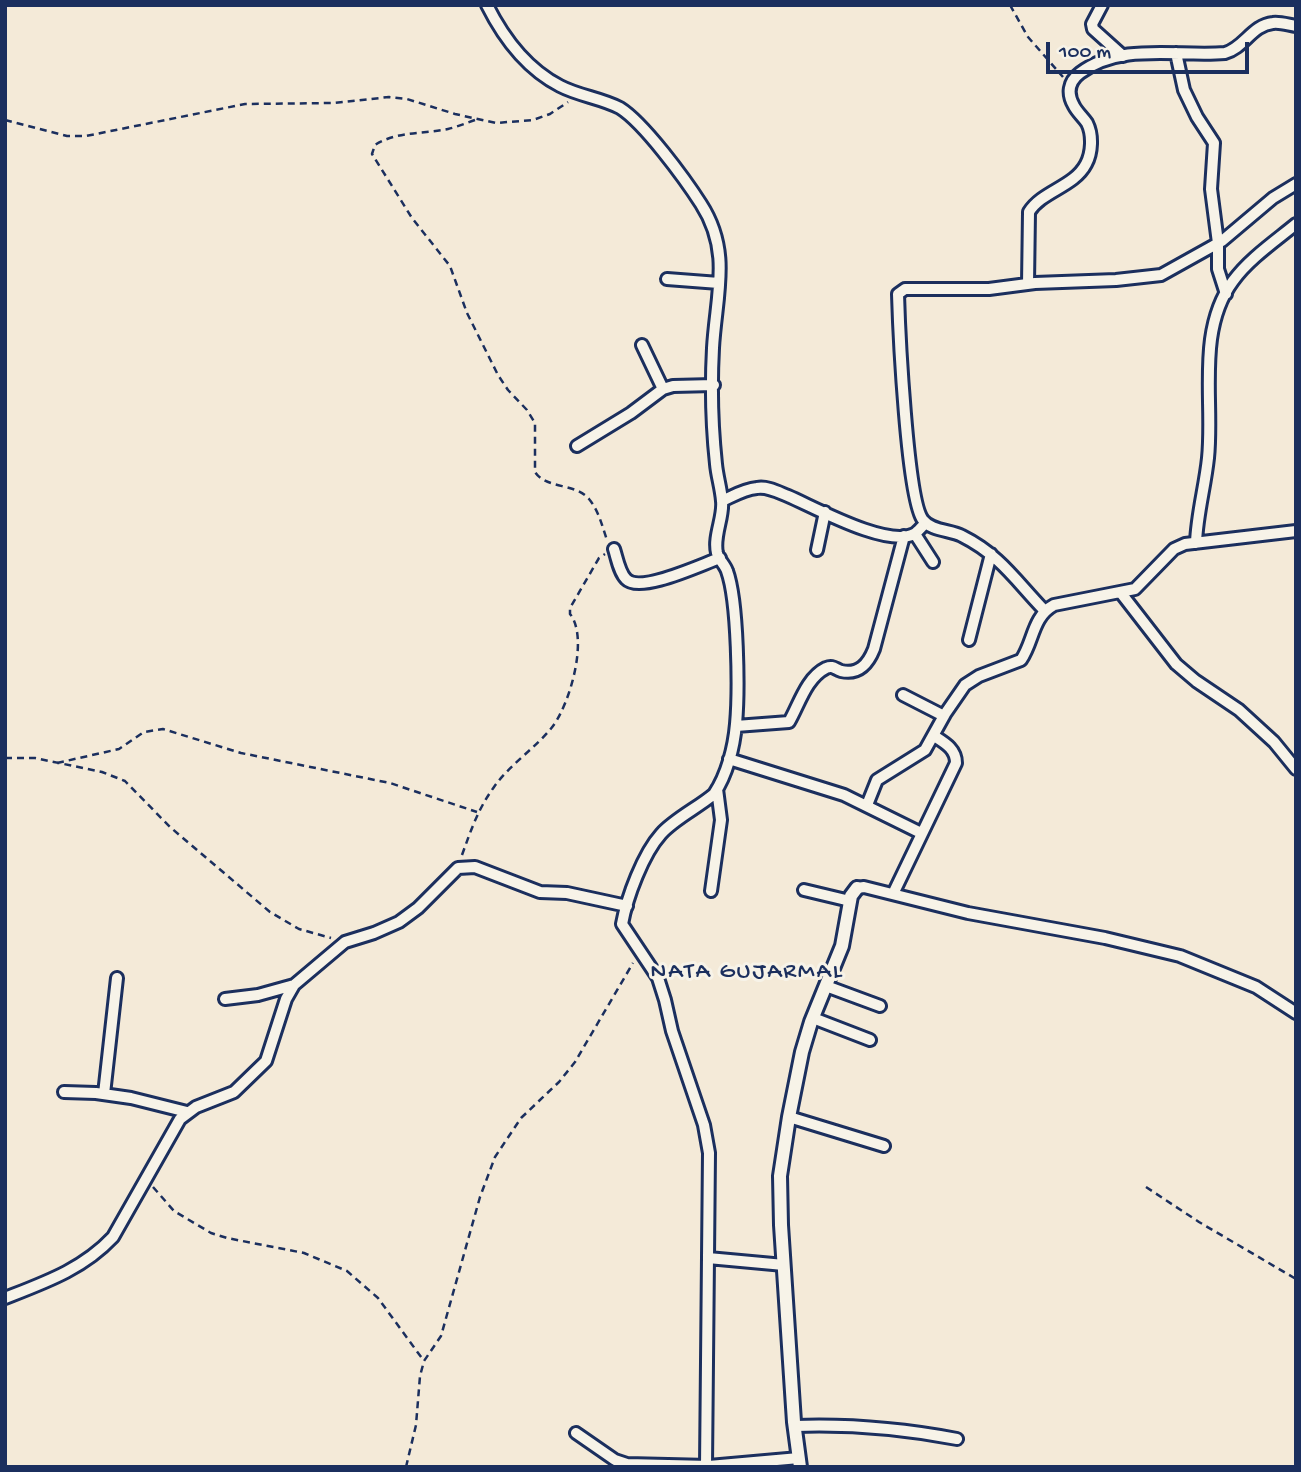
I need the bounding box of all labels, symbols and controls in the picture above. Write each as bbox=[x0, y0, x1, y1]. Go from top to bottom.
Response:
scale bar bbox=[1049, 28, 1252, 72]
text: 100 m bbox=[1059, 41, 1111, 66]
district label: NATA GUJARMAL bbox=[652, 959, 842, 987]

